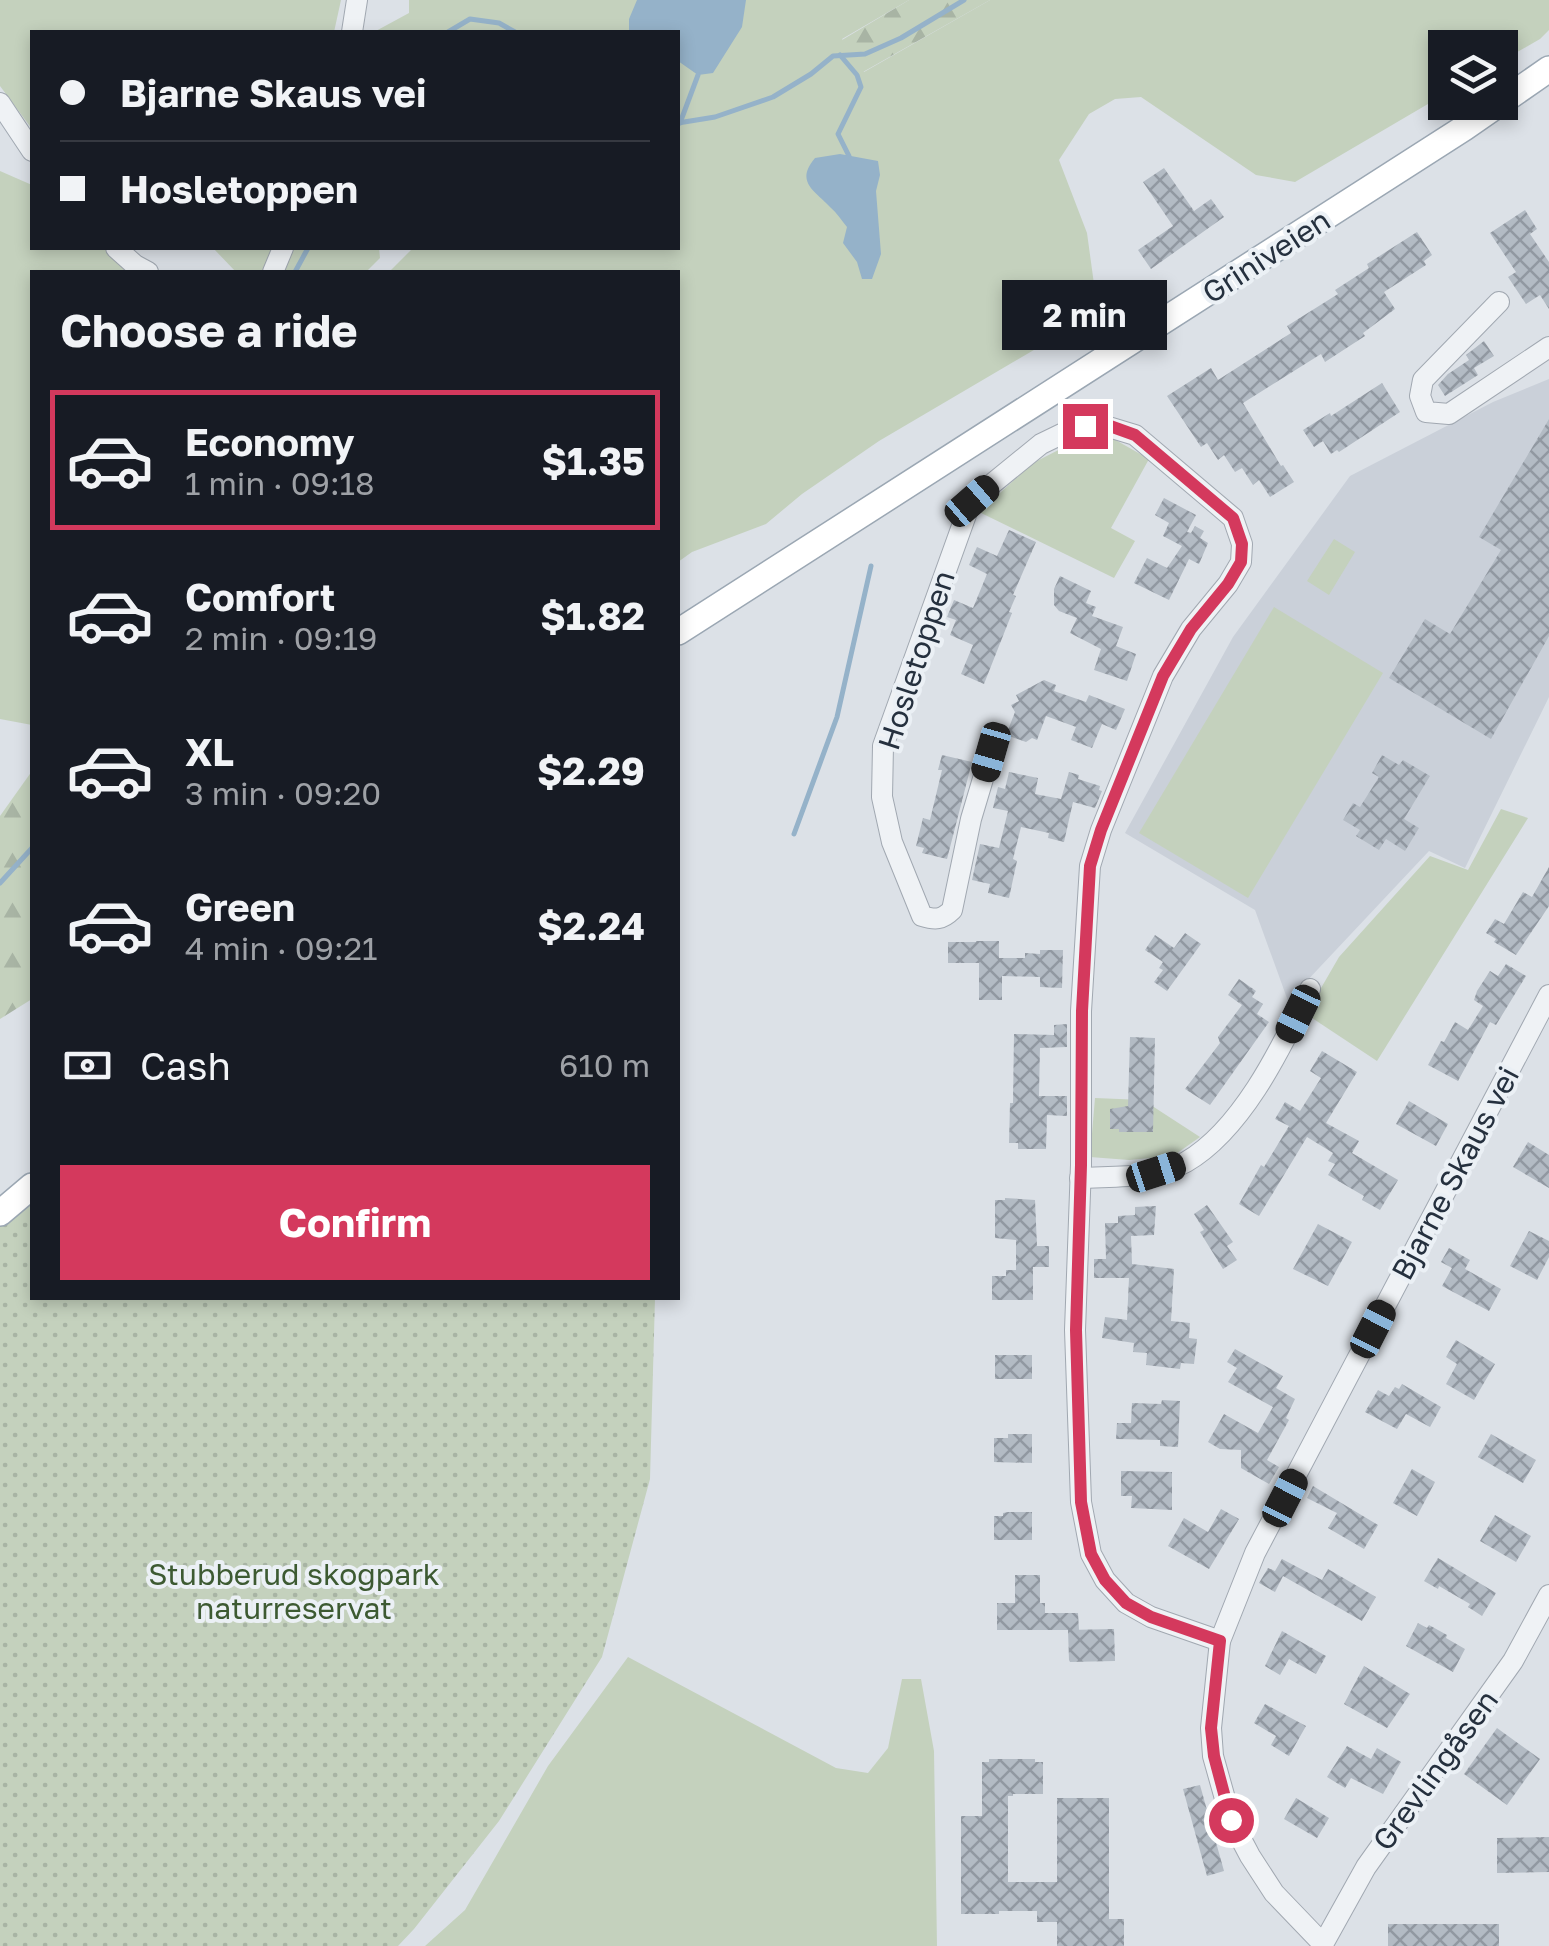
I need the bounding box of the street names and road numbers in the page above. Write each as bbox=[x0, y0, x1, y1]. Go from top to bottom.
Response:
street label: Griniveien bbox=[1195, 201, 1337, 311]
street label: Hosletoppen bbox=[870, 566, 962, 754]
street label: Bjarne Skaus vei bbox=[1384, 1060, 1526, 1286]
street label: Grevlingåsen bbox=[1365, 1683, 1505, 1857]

